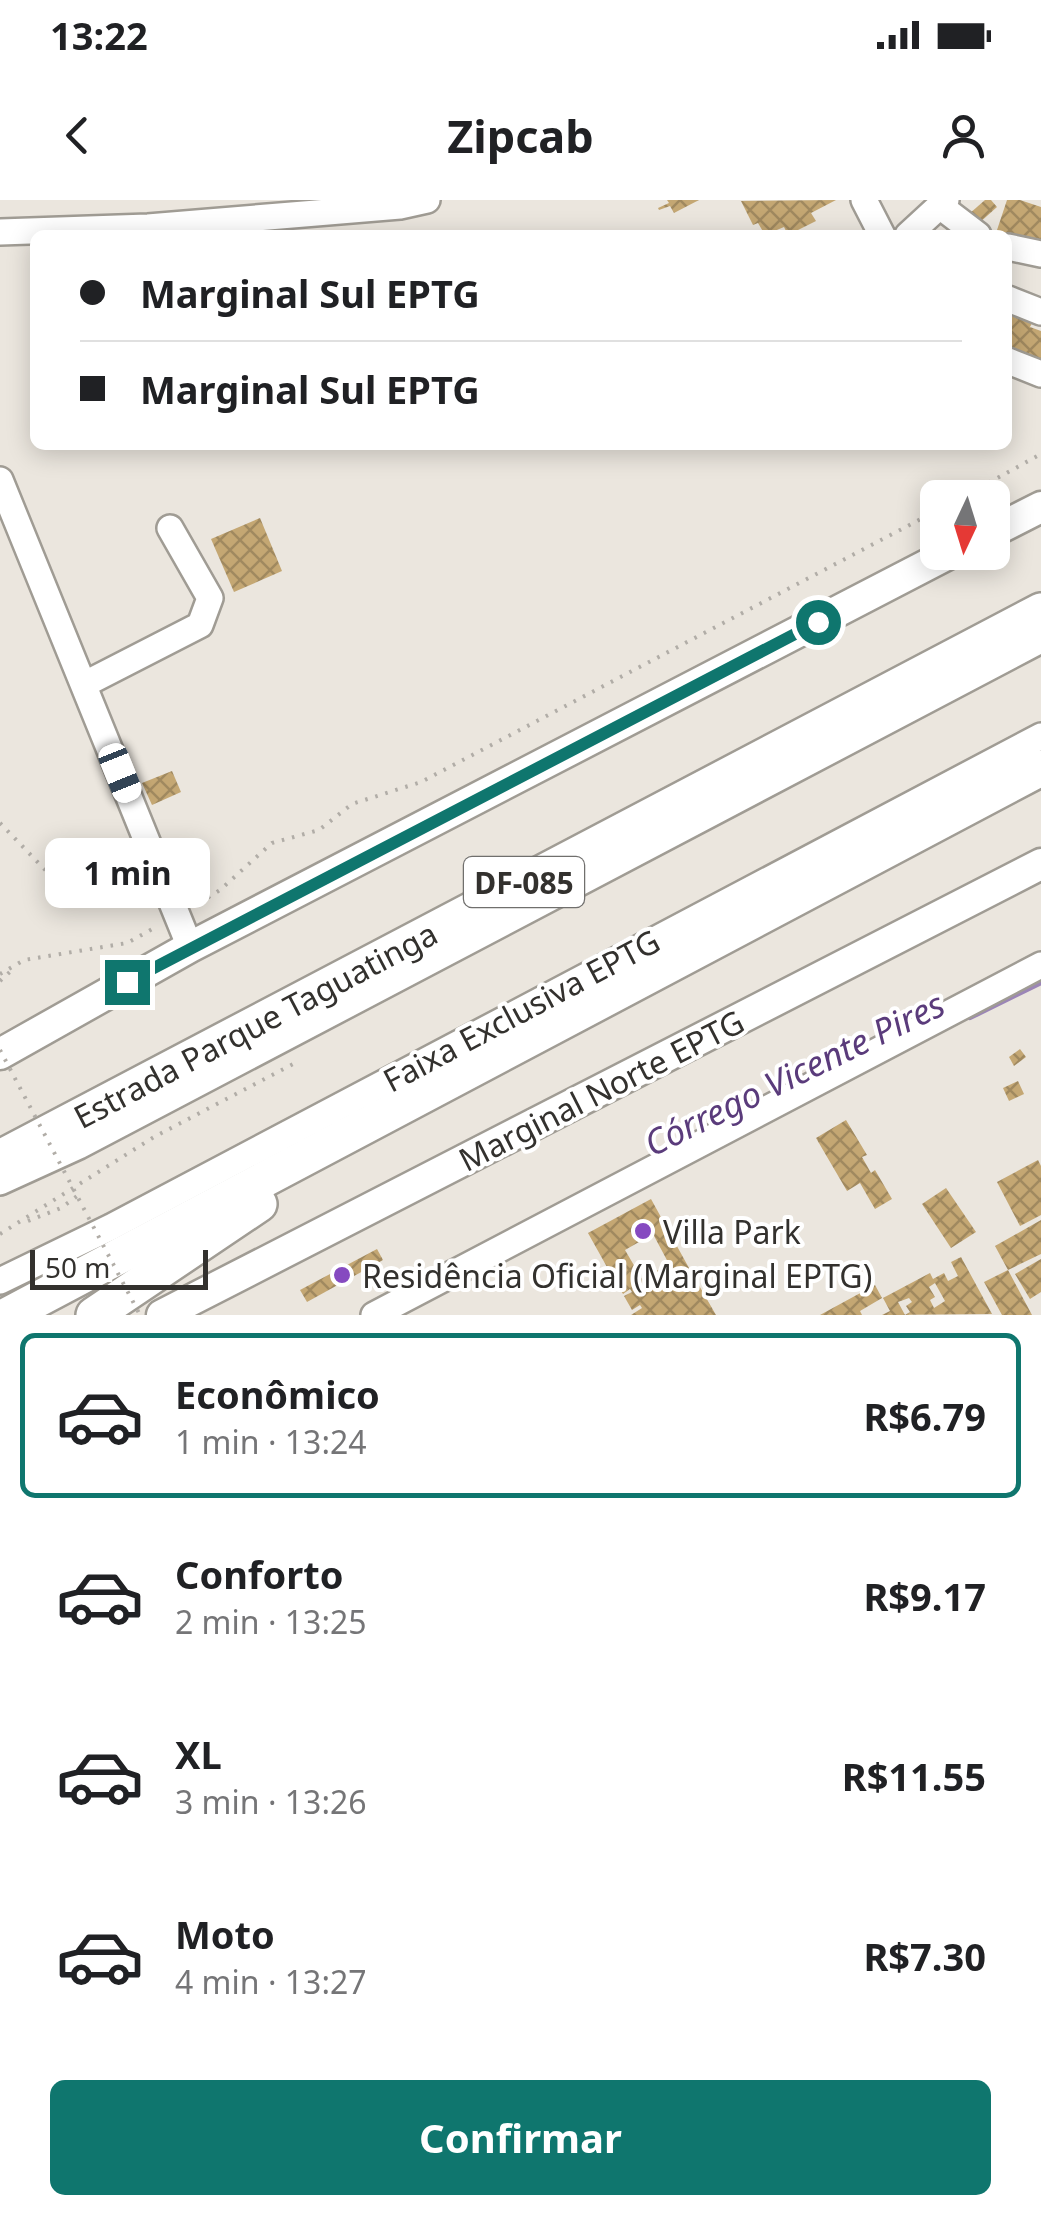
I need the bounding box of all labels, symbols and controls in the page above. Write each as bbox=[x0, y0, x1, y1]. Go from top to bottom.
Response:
text: 13:22 bbox=[50, 9, 148, 61]
text: Zipcab bbox=[447, 105, 594, 166]
icon: back bbox=[50, 108, 105, 163]
icon: person bbox=[936, 108, 991, 163]
text: Marginal Sul EPTG bbox=[140, 267, 480, 319]
text: Marginal Sul EPTG bbox=[140, 363, 480, 415]
north arrow bbox=[920, 480, 1010, 570]
map controls bbox=[920, 480, 1010, 570]
route start bbox=[796, 600, 841, 645]
car bbox=[95, 740, 145, 806]
callout: 1 min bbox=[44, 837, 210, 907]
text: 1 min bbox=[83, 851, 172, 894]
road number: DF-085 bbox=[464, 857, 584, 907]
street label: Estrada Parque Taguatinga bbox=[66, 911, 444, 1137]
street label: Faixa Exclusiva EPTG bbox=[375, 919, 667, 1101]
route end bbox=[105, 960, 150, 1005]
water label: Córrego Vicente Pires bbox=[636, 980, 952, 1166]
street label: Marginal Norte EPTG bbox=[451, 999, 751, 1181]
place label: Villa Park bbox=[663, 1210, 801, 1253]
marker: Villa Park bbox=[632, 1220, 654, 1242]
scale bar bbox=[30, 1245, 208, 1290]
text: 50 m bbox=[45, 1248, 111, 1286]
place label: Residência Oficial (Marginal EPTG) bbox=[362, 1254, 872, 1297]
marker: Residência Oficial (Marginal EPTG) bbox=[331, 1264, 353, 1286]
text: Econômico bbox=[175, 1368, 380, 1420]
icon: car bbox=[55, 1371, 145, 1461]
text: R$6.79 bbox=[863, 1390, 986, 1442]
text: 1 min · 13:24 bbox=[175, 1420, 367, 1463]
text: Conforto bbox=[175, 1548, 344, 1600]
icon: car bbox=[55, 1551, 145, 1641]
text: R$9.17 bbox=[863, 1570, 986, 1622]
text: 2 min · 13:25 bbox=[175, 1600, 367, 1643]
text: XL bbox=[175, 1728, 222, 1780]
icon: car bbox=[55, 1731, 145, 1821]
text: R$11.55 bbox=[842, 1750, 986, 1802]
text: 3 min · 13:26 bbox=[175, 1780, 367, 1823]
text: Moto bbox=[175, 1908, 275, 1960]
icon: car bbox=[55, 1911, 145, 2001]
text: R$7.30 bbox=[863, 1930, 986, 1982]
text: 4 min · 13:27 bbox=[175, 1960, 367, 2003]
button: Confirmar bbox=[50, 2080, 991, 2195]

